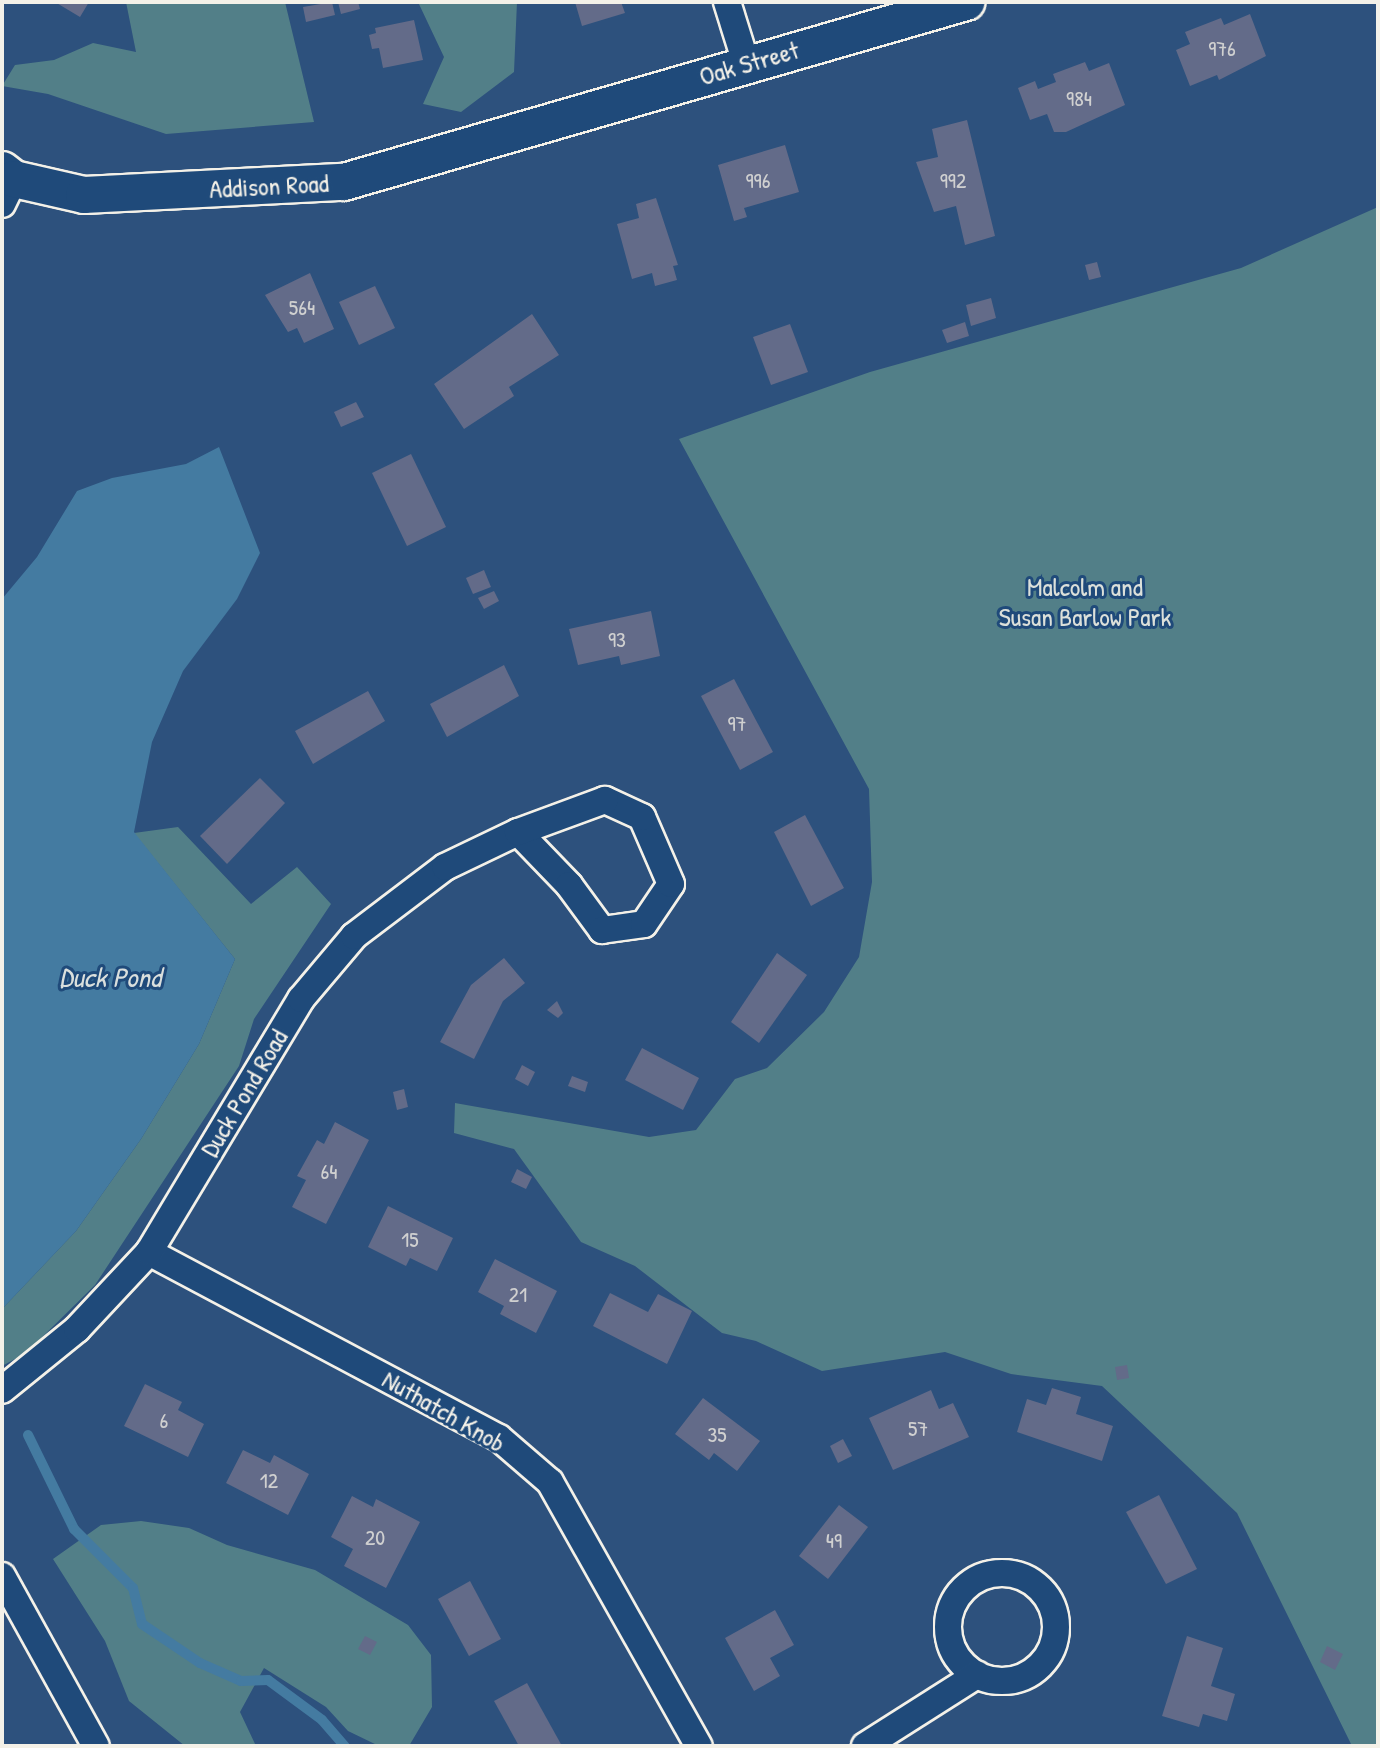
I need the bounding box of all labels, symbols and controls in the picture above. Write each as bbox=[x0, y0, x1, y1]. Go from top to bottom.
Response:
street label: Oak Street bbox=[696, 34, 802, 92]
house number: 976 bbox=[1208, 36, 1236, 62]
house number: 984 bbox=[1066, 86, 1092, 112]
street label: Addison Road bbox=[208, 167, 330, 205]
house number: 996 bbox=[746, 168, 770, 194]
house number: 992 bbox=[940, 168, 966, 194]
house number: 564 bbox=[289, 295, 315, 321]
park label: Malcolm and Susan Barlow Park bbox=[999, 571, 1171, 632]
house number: 93 bbox=[608, 627, 626, 653]
house number: 97 bbox=[728, 711, 746, 737]
water label: Duck Pond bbox=[59, 960, 161, 994]
street label: Duck Pond Road bbox=[194, 1024, 294, 1162]
house number: 64 bbox=[320, 1159, 338, 1185]
house number: 15 bbox=[401, 1227, 419, 1253]
house number: 21 bbox=[509, 1282, 527, 1308]
street label: Nuthatch Knob bbox=[377, 1363, 511, 1459]
house number: 6 bbox=[160, 1408, 168, 1434]
house number: 57 bbox=[908, 1416, 928, 1442]
house number: 35 bbox=[707, 1422, 727, 1448]
house number: 12 bbox=[260, 1468, 278, 1494]
house number: 20 bbox=[365, 1525, 385, 1551]
house number: 49 bbox=[826, 1528, 842, 1554]

